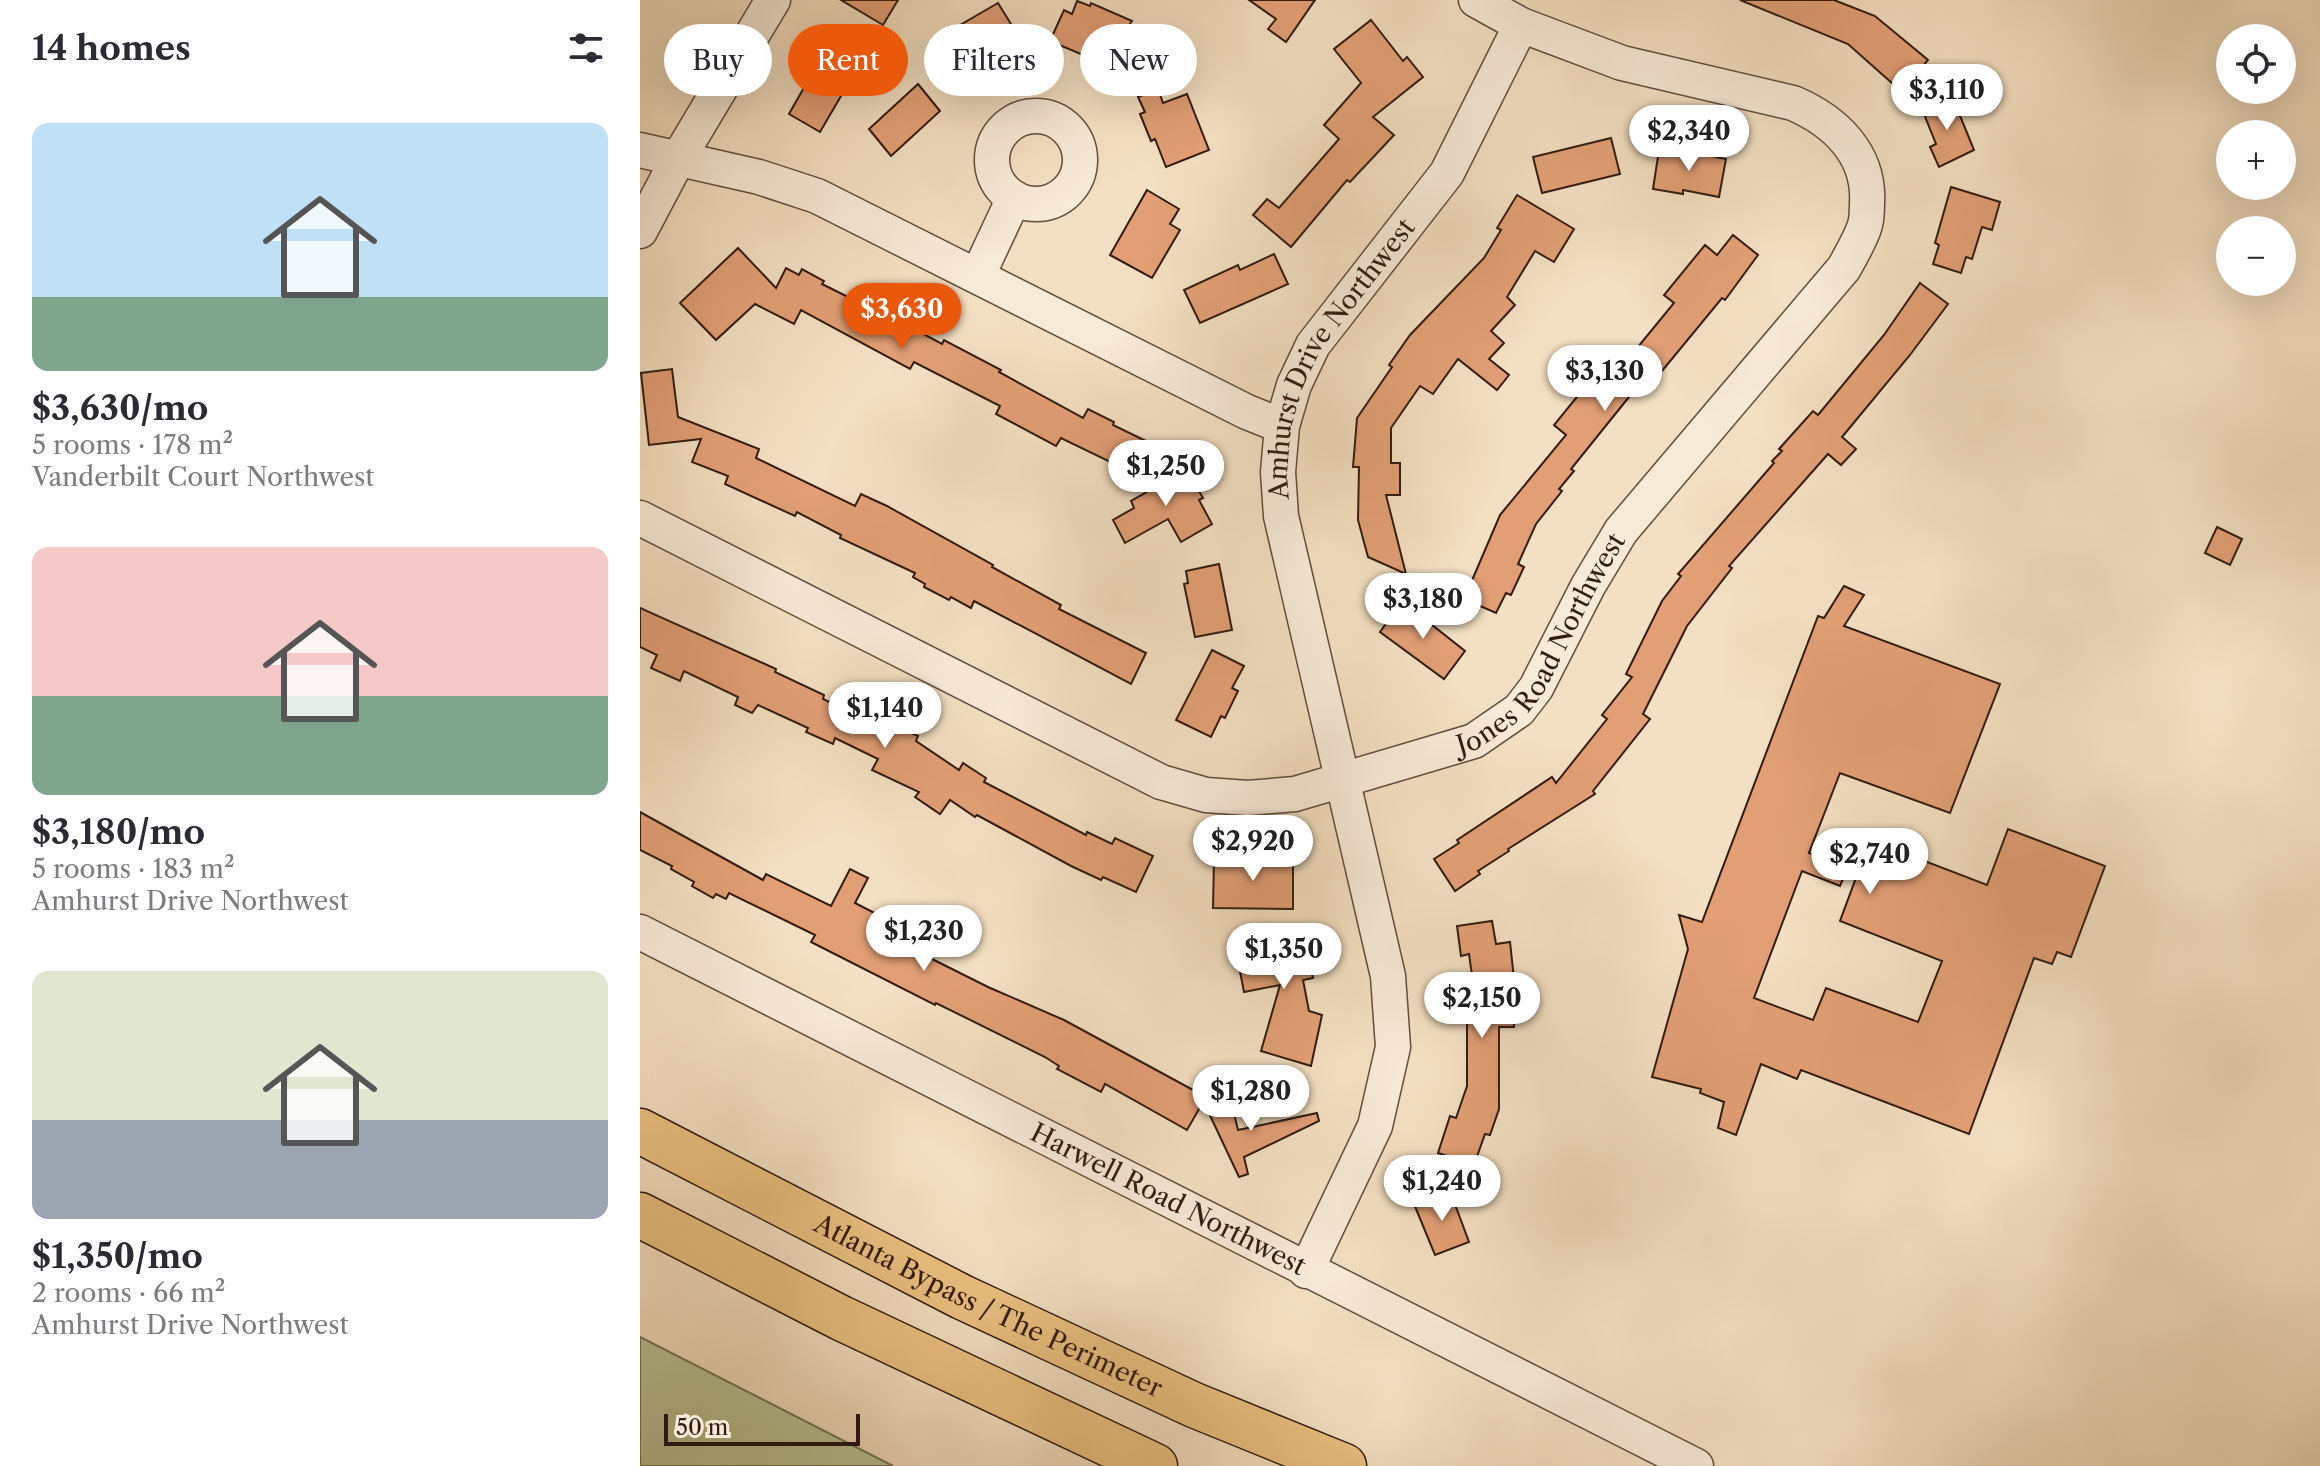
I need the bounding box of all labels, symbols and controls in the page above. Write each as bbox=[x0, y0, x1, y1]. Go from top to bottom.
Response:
chip: Buy bbox=[664, 24, 772, 96]
chip: Rent bbox=[788, 24, 908, 96]
chip: Filters bbox=[924, 24, 1064, 96]
chip: New bbox=[1080, 24, 1197, 96]
map controls bbox=[2216, 24, 2296, 296]
button: locate bbox=[2216, 24, 2296, 104]
icon: filters bbox=[564, 26, 608, 70]
text: 14 homes bbox=[32, 27, 191, 69]
pin: $3,110 bbox=[1882, 64, 2012, 132]
text: $3,110 bbox=[1909, 74, 1985, 106]
pin: $2,340 bbox=[1624, 105, 1754, 173]
text: $2,340 bbox=[1647, 115, 1731, 147]
button: + bbox=[2216, 120, 2296, 200]
icon: home bbox=[248, 175, 392, 319]
street label: Amhurst Drive Northwest bbox=[1261, 211, 1422, 502]
button: − bbox=[2216, 216, 2296, 296]
pin: $3,630 bbox=[837, 283, 967, 351]
text: $3,630 bbox=[860, 293, 944, 325]
pin: $3,130 bbox=[1540, 345, 1670, 413]
text: $3,130 bbox=[1565, 355, 1645, 387]
text: $3,630/mo bbox=[32, 387, 208, 429]
text: 5 rooms · 178 m² bbox=[32, 429, 233, 461]
pin: $1,250 bbox=[1101, 440, 1231, 508]
text: $1,250 bbox=[1126, 450, 1206, 482]
text: Vanderbilt Court Northwest bbox=[32, 461, 374, 493]
street label: Jones Road Northwest bbox=[1449, 527, 1632, 762]
pin: $3,180 bbox=[1358, 573, 1488, 641]
text: $3,180 bbox=[1383, 583, 1463, 615]
icon: home bbox=[248, 599, 392, 743]
pin: $1,140 bbox=[820, 682, 950, 750]
text: $1,140 bbox=[846, 692, 924, 724]
text: $3,180/mo bbox=[32, 811, 205, 853]
pin: $2,920 bbox=[1188, 815, 1318, 883]
text: $2,920 bbox=[1211, 825, 1295, 857]
pin: $2,740 bbox=[1805, 828, 1935, 896]
text: $2,740 bbox=[1829, 838, 1911, 870]
text: 5 rooms · 183 m² bbox=[32, 853, 235, 885]
text: Amhurst Drive Northwest bbox=[32, 885, 349, 917]
pin: $1,230 bbox=[859, 905, 989, 973]
text: $1,230 bbox=[884, 915, 964, 947]
pin: $1,350 bbox=[1219, 923, 1349, 991]
text: $1,350 bbox=[1245, 933, 1323, 965]
pin: $2,150 bbox=[1417, 972, 1547, 1040]
text: $2,150 bbox=[1442, 982, 1522, 1014]
icon: home bbox=[248, 1023, 392, 1167]
pin: $1,280 bbox=[1186, 1065, 1316, 1133]
text: $1,280 bbox=[1210, 1075, 1292, 1107]
street label: Harwell Road Northwest bbox=[1025, 1116, 1312, 1282]
pin: $1,240 bbox=[1377, 1155, 1507, 1223]
text: $1,240 bbox=[1402, 1165, 1482, 1197]
street label: Atlanta Bypass / The Perimeter bbox=[808, 1207, 1168, 1404]
text: $1,350/mo bbox=[32, 1235, 203, 1277]
text: 2 rooms · 66 m² bbox=[32, 1277, 225, 1309]
text: Amhurst Drive Northwest bbox=[32, 1309, 349, 1341]
scale bar bbox=[664, 1410, 860, 1446]
text: 50 m bbox=[676, 1414, 728, 1441]

